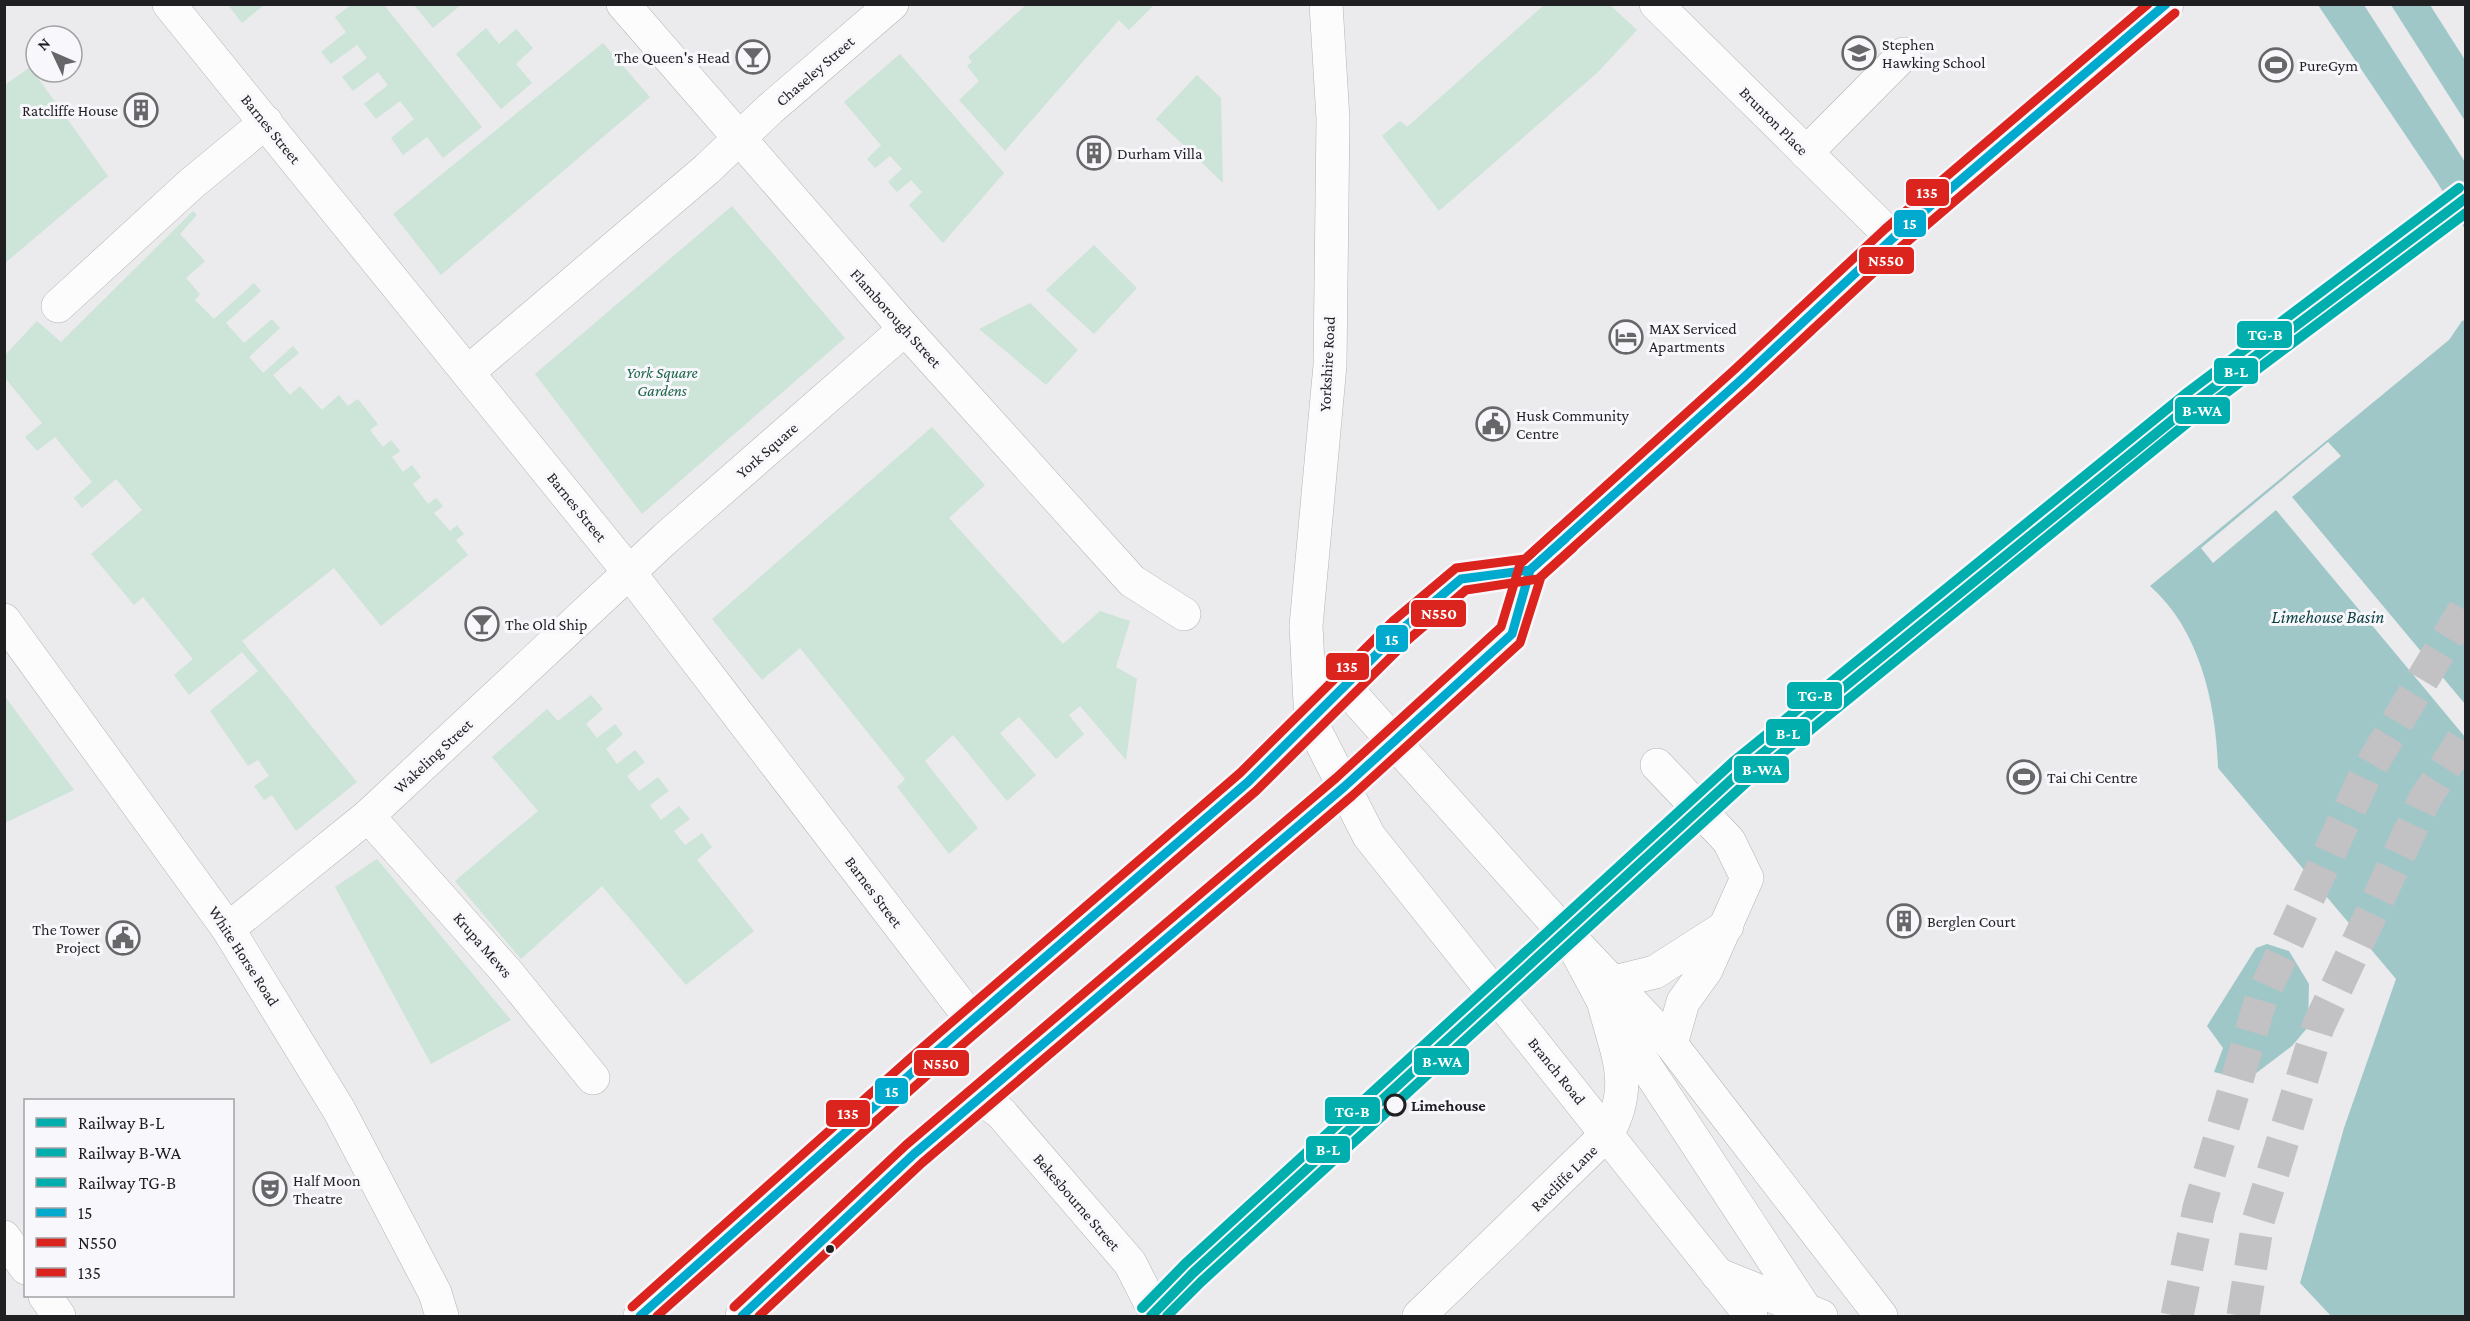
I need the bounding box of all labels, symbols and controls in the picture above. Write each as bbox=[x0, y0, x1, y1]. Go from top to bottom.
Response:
north arrow bbox=[24, 24, 84, 84]
street label: Chaseley Street bbox=[773, 32, 859, 110]
text: N bbox=[34, 34, 54, 54]
school or university icon: Stephen Hawking School bbox=[1841, 35, 1877, 71]
place label: Stephen Hawking School bbox=[1882, 36, 1985, 72]
bar icon: The Queen's Head bbox=[735, 39, 771, 75]
sports icon: PureGym bbox=[2258, 47, 2294, 83]
place label: The Queen's Head bbox=[615, 49, 731, 66]
place label: PureGym bbox=[2299, 57, 2358, 75]
street label: Brunton Place bbox=[1736, 83, 1812, 159]
street label: Barnes Street bbox=[238, 91, 305, 168]
building icon: Ratcliffe House bbox=[123, 92, 159, 128]
place label: Ratcliffe House bbox=[22, 102, 118, 119]
building icon: Durham Villa bbox=[1076, 135, 1112, 171]
place label: Durham Villa bbox=[1117, 145, 1203, 162]
line badge: 135 bbox=[1905, 178, 1950, 207]
text: 135 bbox=[1916, 184, 1938, 201]
line badge: 15 bbox=[1893, 209, 1927, 238]
text: 15 bbox=[1903, 215, 1917, 232]
line badge: N550 bbox=[1858, 246, 1915, 275]
text: N550 bbox=[1868, 252, 1904, 269]
street label: Flamborough Street bbox=[846, 265, 945, 372]
street label: Yorkshire Road bbox=[1316, 315, 1338, 412]
hotel icon: MAX Serviced Apartments bbox=[1608, 319, 1644, 355]
place label: MAX Serviced Apartments bbox=[1649, 320, 1737, 356]
line badge: TG-B bbox=[2236, 320, 2293, 349]
text: TG-B bbox=[2247, 326, 2283, 343]
line badge: B-L bbox=[2213, 357, 2259, 385]
text: B-L bbox=[2224, 363, 2248, 380]
park label: York Square Gardens bbox=[626, 364, 698, 399]
line badge: B-WA bbox=[2174, 396, 2231, 425]
text: B-WA bbox=[2182, 402, 2222, 419]
public building icon: Husk Community Centre bbox=[1475, 406, 1511, 442]
place label: Husk Community Centre bbox=[1516, 407, 1629, 442]
street label: York Square bbox=[733, 419, 802, 482]
street label: Barnes Street bbox=[544, 469, 611, 546]
line badge: N550 bbox=[1410, 599, 1467, 628]
text: N550 bbox=[1421, 605, 1457, 622]
bar icon: The Old Ship bbox=[464, 606, 500, 642]
water label: Limehouse Basin bbox=[2272, 607, 2384, 627]
place label: The Old Ship bbox=[505, 616, 587, 634]
line badge: 15 bbox=[1375, 624, 1409, 653]
text: 15 bbox=[1385, 631, 1399, 648]
line badge: 135 bbox=[1325, 652, 1370, 681]
text: 135 bbox=[1336, 658, 1358, 675]
line badge: TG-B bbox=[1786, 681, 1843, 710]
text: TG-B bbox=[1797, 687, 1833, 704]
street label: Wakeling Street bbox=[390, 715, 477, 797]
line badge: B-L bbox=[1765, 718, 1811, 747]
text: B-L bbox=[1776, 725, 1800, 742]
line badge: B-WA bbox=[1733, 755, 1790, 784]
sports icon: Tai Chi Centre bbox=[2006, 759, 2042, 795]
text: B-WA bbox=[1742, 761, 1782, 778]
place label: Tai Chi Centre bbox=[2047, 769, 2138, 786]
street label: Barnes Street bbox=[842, 853, 907, 931]
street label: White Horse Road bbox=[205, 903, 283, 1010]
building icon: Berglen Court bbox=[1886, 903, 1922, 939]
street label: Krupa Mews bbox=[449, 909, 516, 982]
place label: Berglen Court bbox=[1927, 913, 2016, 931]
public building icon: The Tower Project bbox=[105, 920, 141, 956]
place label: The Tower Project bbox=[32, 921, 101, 957]
street label: Branch Road bbox=[1525, 1034, 1589, 1108]
line badge: B-WA bbox=[1413, 1047, 1470, 1076]
line badge: N550 bbox=[913, 1049, 970, 1077]
text: B-WA bbox=[1422, 1053, 1462, 1070]
text: N550 bbox=[923, 1055, 959, 1072]
line badge: 15 bbox=[874, 1077, 909, 1105]
text: 15 bbox=[885, 1083, 899, 1100]
marker: Limehouse bbox=[1384, 1094, 1406, 1116]
line badge: TG-B bbox=[1324, 1096, 1381, 1125]
place label: Limehouse bbox=[1411, 1097, 1486, 1114]
legend bbox=[24, 1099, 234, 1297]
line badge: 135 bbox=[825, 1099, 871, 1128]
text: TG-B bbox=[1334, 1103, 1370, 1120]
text: 135 bbox=[837, 1105, 859, 1122]
text: Railway B-L bbox=[78, 1113, 164, 1133]
line badge: B-L bbox=[1305, 1135, 1351, 1164]
text: B-L bbox=[1316, 1141, 1340, 1158]
street label: Ratcliffe Lane bbox=[1527, 1141, 1601, 1215]
text: Railway B-WA bbox=[78, 1143, 182, 1163]
street label: Bekesbourne Street bbox=[1030, 1150, 1124, 1255]
theatre icon: Half Moon Theatre bbox=[252, 1171, 288, 1207]
place label: Half Moon Theatre bbox=[293, 1172, 361, 1207]
text: Railway TG-B bbox=[78, 1173, 176, 1193]
text: 15 bbox=[78, 1203, 92, 1223]
text: N550 bbox=[78, 1233, 117, 1253]
unlabelled marker bbox=[824, 1243, 836, 1255]
text: 135 bbox=[78, 1263, 101, 1283]

